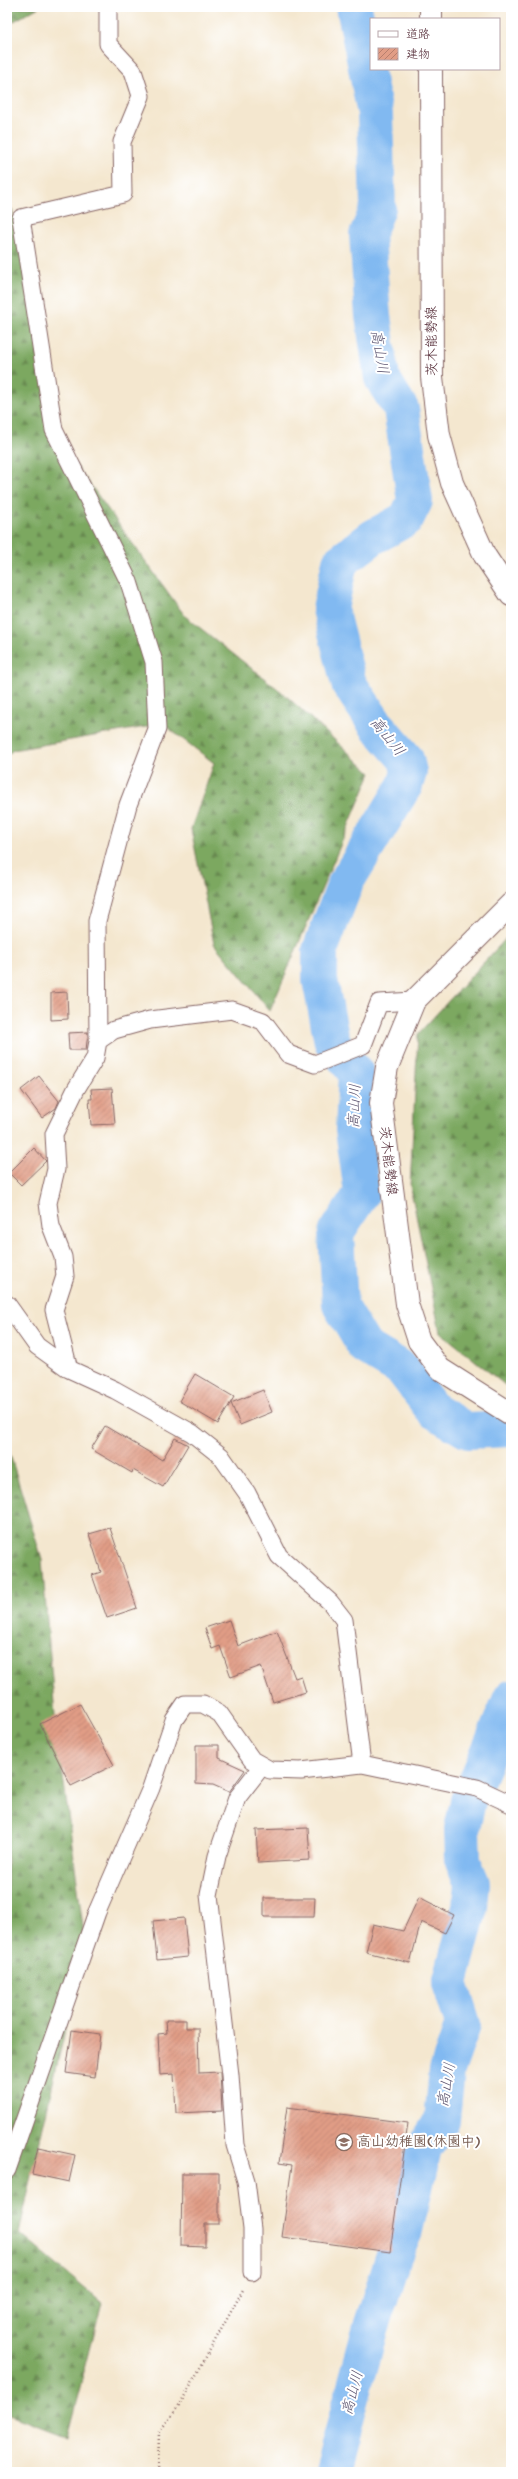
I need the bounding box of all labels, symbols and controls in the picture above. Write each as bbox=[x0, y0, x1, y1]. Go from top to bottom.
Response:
legend bbox=[370, 18, 500, 70]
text: 道路 bbox=[406, 27, 430, 43]
text: 建物 bbox=[406, 47, 430, 63]
street label: 茨木能勢線 bbox=[422, 306, 442, 376]
water label: 高山川 bbox=[365, 328, 393, 376]
water label: 高山川 bbox=[365, 713, 409, 761]
water label: 高山川 bbox=[344, 1083, 366, 1129]
street label: 茨木能勢線 bbox=[375, 1125, 401, 1197]
water label: 高山川 bbox=[433, 2061, 461, 2109]
school or university icon: 高山幼稚園(休園中) bbox=[334, 2132, 354, 2152]
place label: 高山幼稚園(休園中) bbox=[357, 2133, 480, 2151]
water label: 高山川 bbox=[338, 2369, 368, 2417]

